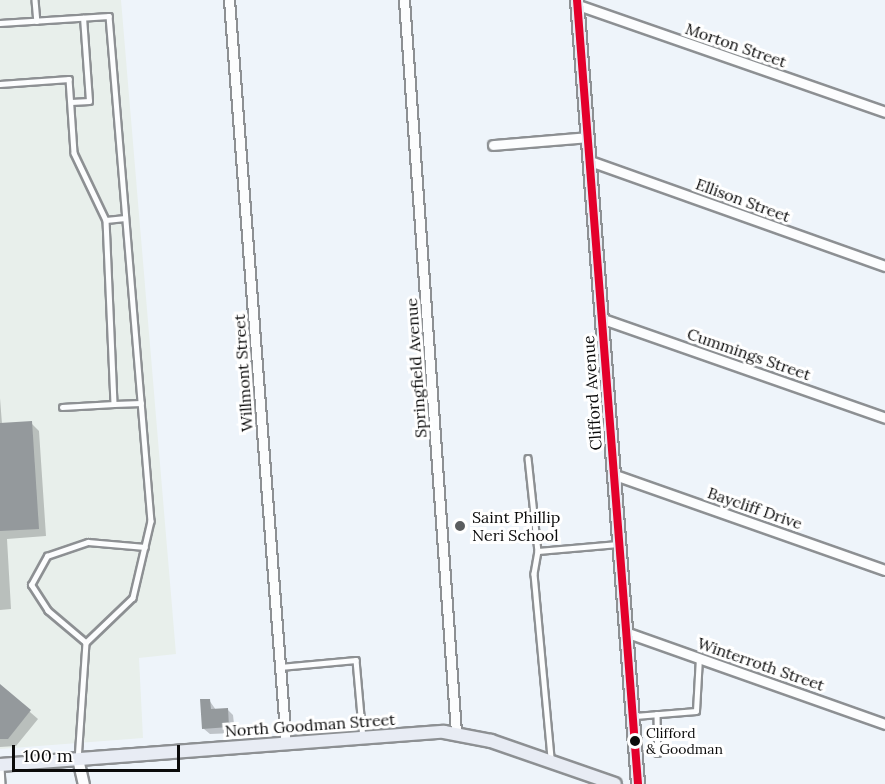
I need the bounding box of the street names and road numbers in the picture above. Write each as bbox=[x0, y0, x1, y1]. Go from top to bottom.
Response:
street label: Morton Street bbox=[683, 19, 789, 71]
street label: Ellison Street bbox=[693, 174, 793, 226]
street label: Springfield Avenue bbox=[402, 297, 430, 439]
street label: Willmont Street bbox=[229, 314, 257, 432]
street label: Cummings Street bbox=[685, 324, 813, 384]
street label: Clifford Avenue bbox=[578, 335, 606, 451]
street label: Baycliff Drive bbox=[705, 483, 805, 533]
street label: Winterroth Street bbox=[695, 633, 827, 695]
street label: North Goodman Street bbox=[224, 709, 396, 741]

